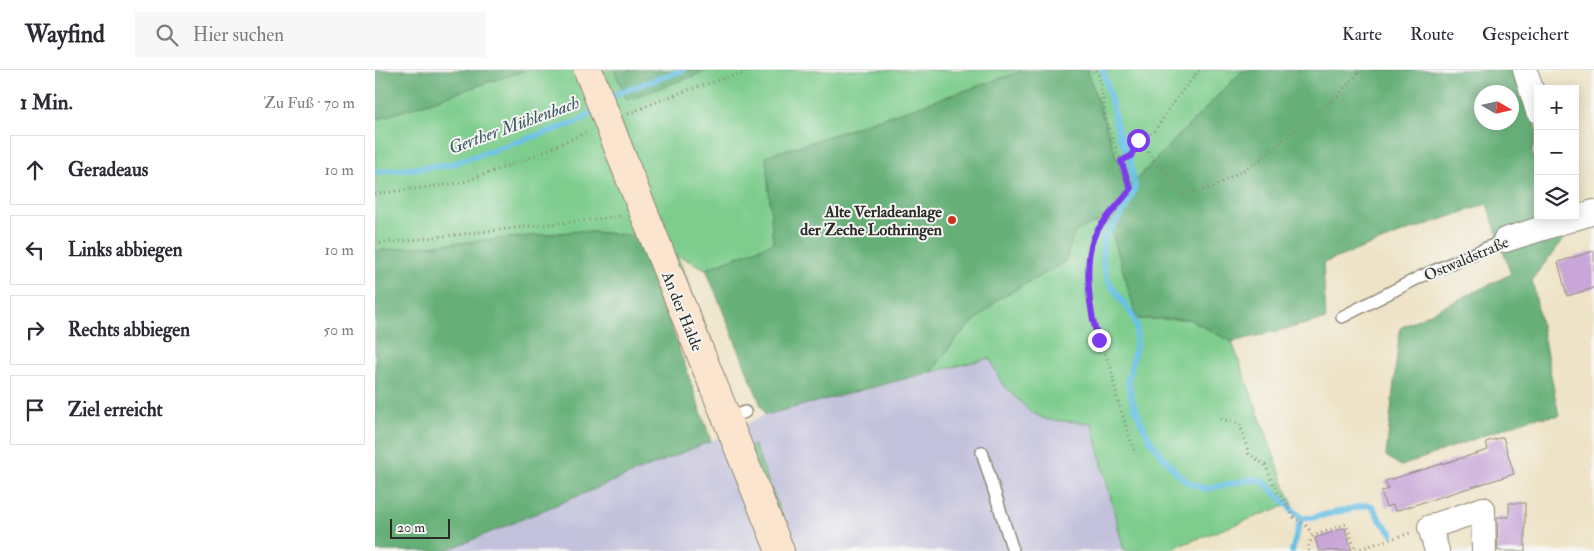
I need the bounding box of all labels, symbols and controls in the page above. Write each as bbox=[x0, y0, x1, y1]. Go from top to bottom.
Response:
search box bbox=[135, 12, 485, 57]
text: Wayfind bbox=[25, 19, 105, 50]
icon: search bbox=[153, 21, 181, 49]
text: Hier suchen bbox=[193, 23, 284, 47]
text: Karte bbox=[1342, 23, 1382, 46]
text: Route bbox=[1410, 23, 1454, 46]
text: Gespeichert bbox=[1482, 23, 1569, 46]
north arrow bbox=[1474, 85, 1519, 130]
map controls bbox=[1534, 85, 1579, 220]
button: + bbox=[1534, 85, 1579, 130]
text: 1 Min. bbox=[20, 89, 73, 116]
water label: Gerther Mühlenbach bbox=[446, 91, 583, 160]
text: Zu Fuß · 70 m bbox=[264, 93, 355, 113]
route start bbox=[1127, 129, 1150, 152]
button: − bbox=[1534, 130, 1579, 175]
icon: ahead bbox=[21, 156, 49, 184]
text: Geradeaus bbox=[68, 158, 148, 182]
text: 10 m bbox=[324, 160, 354, 180]
button: layers bbox=[1534, 175, 1579, 220]
place label: Alte Verladeanlage der Zeche Lothringen bbox=[800, 202, 943, 241]
marker: Alte Verladeanlage der Zeche Lothringen bbox=[946, 214, 958, 226]
street label: Ostwaldstraße bbox=[1421, 232, 1512, 286]
icon: left bbox=[21, 236, 49, 264]
text: Links abbiegen bbox=[68, 238, 182, 262]
text: 10 m bbox=[324, 240, 354, 260]
street label: An der Halde bbox=[657, 268, 707, 354]
icon: right bbox=[21, 316, 49, 344]
text: Rechts abbiegen bbox=[68, 318, 190, 342]
text: 50 m bbox=[323, 320, 354, 340]
route end bbox=[1088, 329, 1111, 352]
icon: arrive bbox=[21, 396, 49, 424]
text: Ziel erreicht bbox=[68, 398, 163, 422]
scale bar bbox=[390, 516, 450, 539]
text: 20 m bbox=[397, 519, 425, 536]

